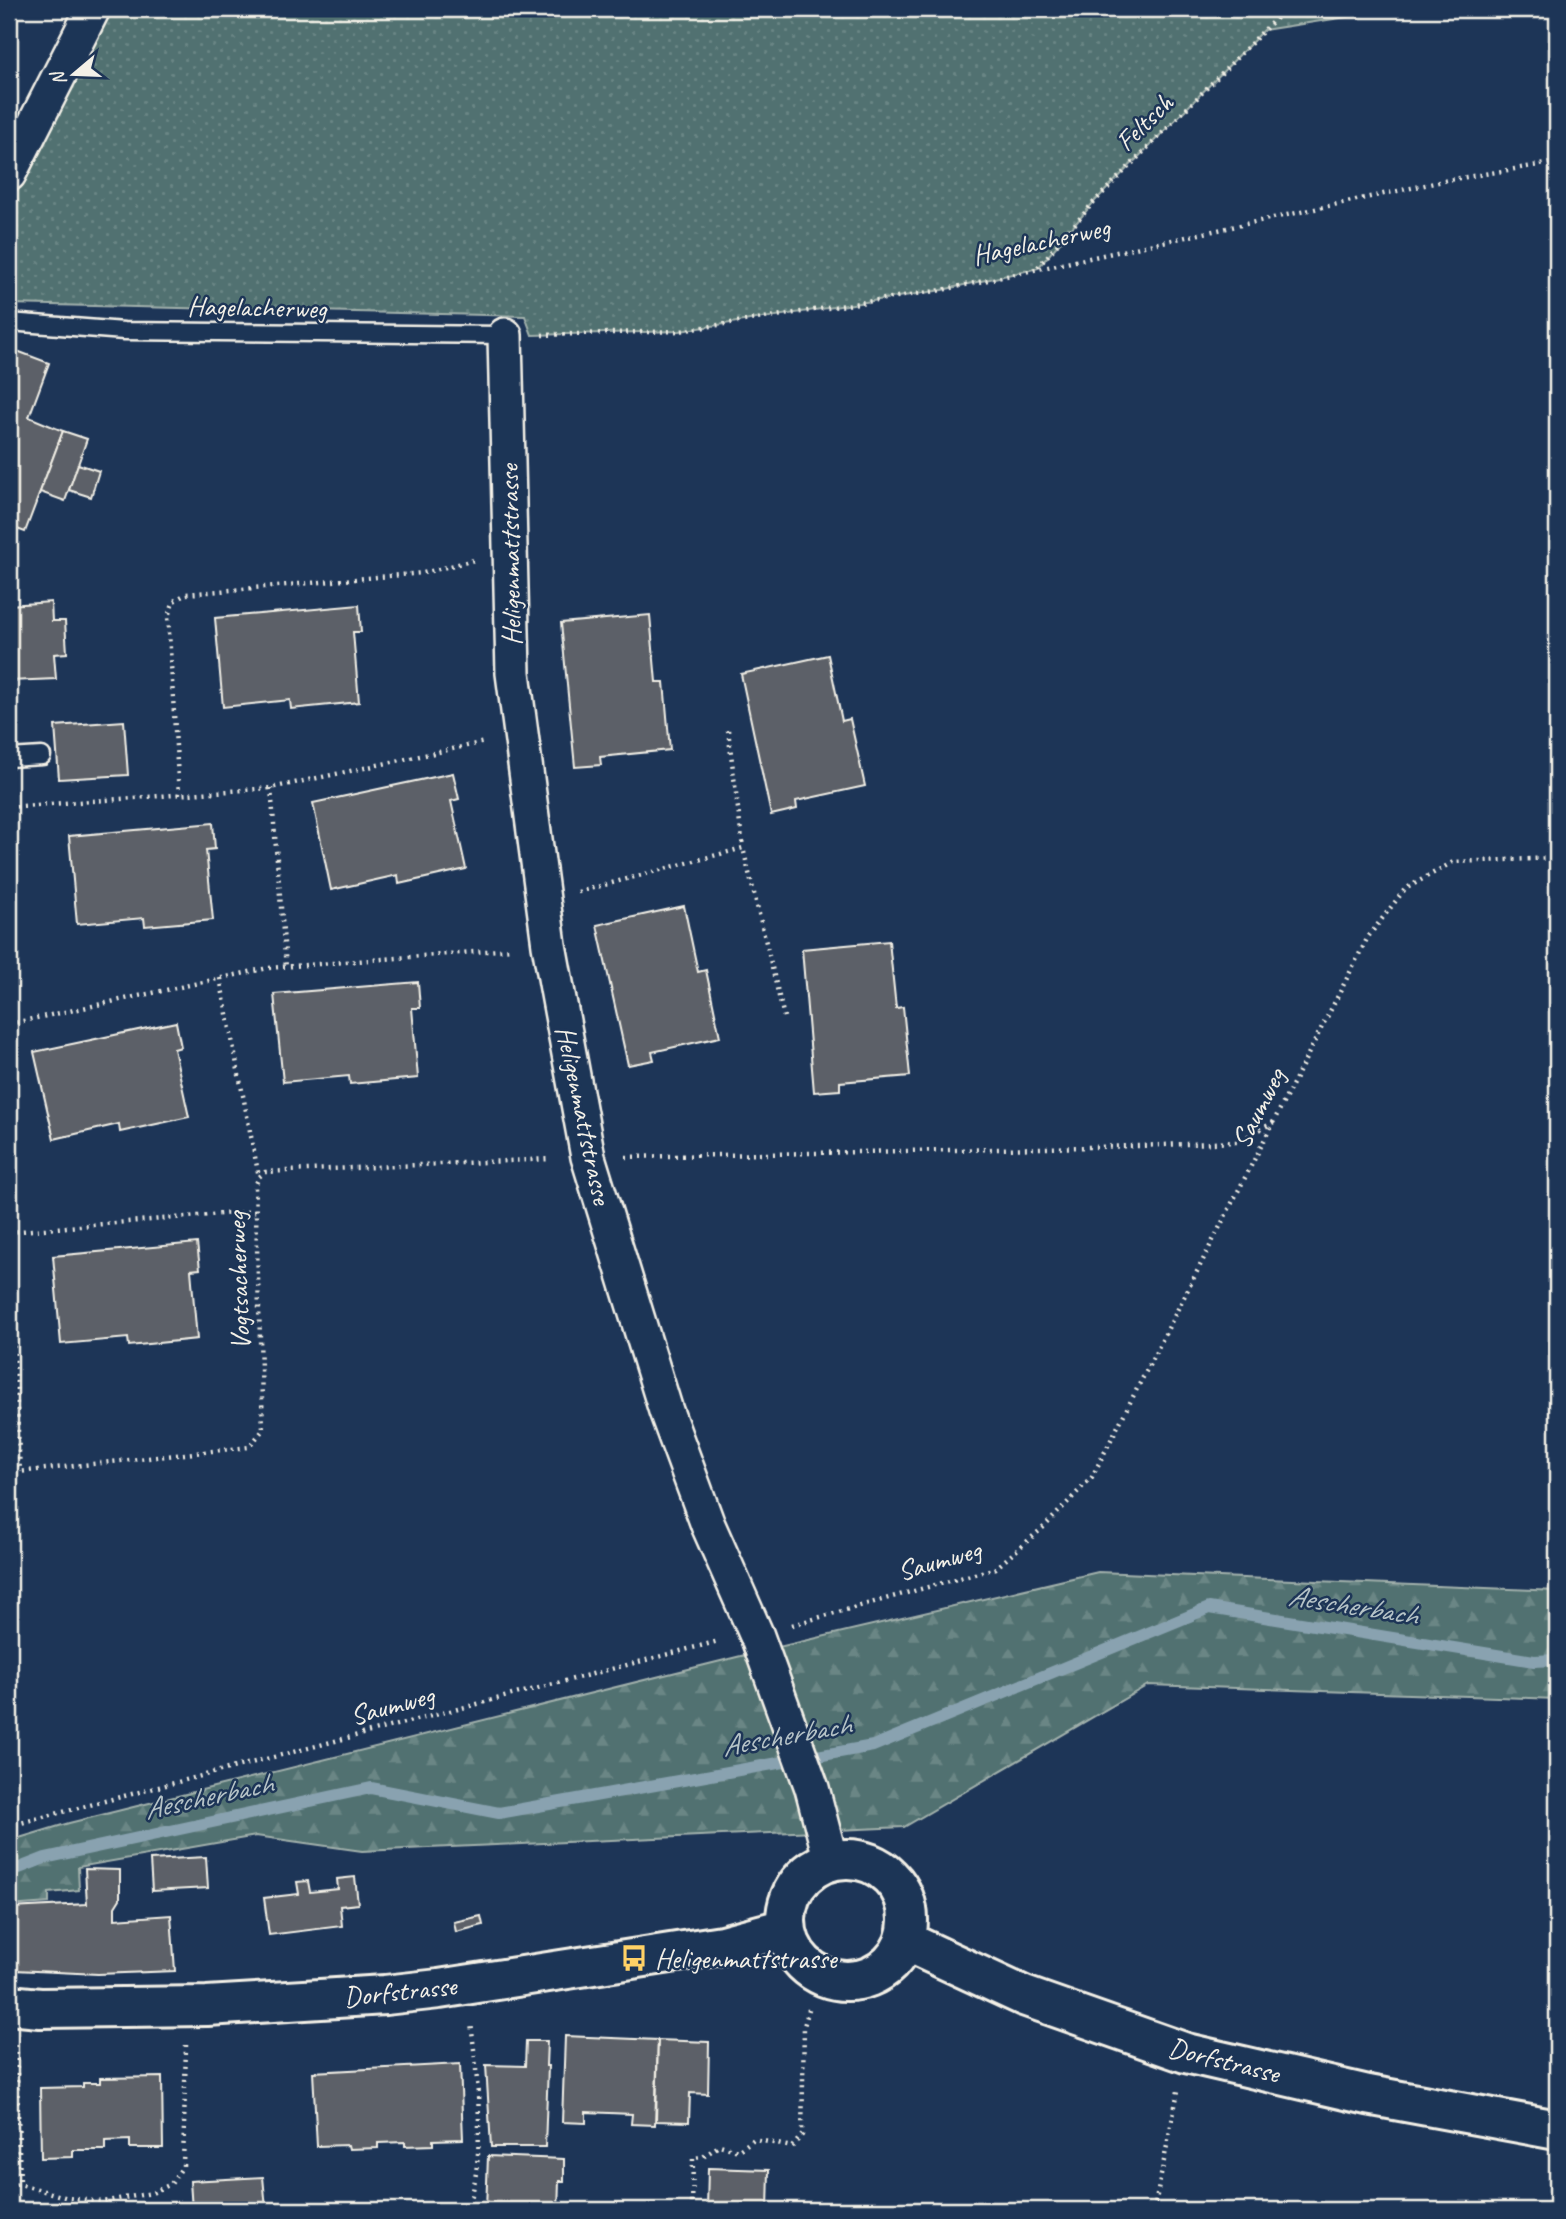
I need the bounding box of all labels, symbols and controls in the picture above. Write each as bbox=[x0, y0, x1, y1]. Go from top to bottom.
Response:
north arrow bbox=[38, 38, 108, 108]
text: N bbox=[45, 67, 72, 89]
street label: Feltsch bbox=[1108, 85, 1181, 158]
street label: Hagelacherweg bbox=[969, 209, 1114, 273]
street label: Hagelacherweg bbox=[187, 288, 328, 326]
street label: Heligenmattstrasse bbox=[491, 462, 529, 646]
street label: Heligenmattstrasse bbox=[548, 1023, 620, 1209]
street label: Saumweg bbox=[1223, 1060, 1294, 1154]
street label: Vogtsacherweg bbox=[218, 1209, 258, 1351]
street label: Saumweg bbox=[893, 1531, 987, 1589]
water label: Aescherbach bbox=[1286, 1576, 1422, 1634]
street label: Saumweg bbox=[346, 1677, 440, 1733]
water label: Aescherbach bbox=[719, 1705, 855, 1765]
water label: Aescherbach bbox=[140, 1763, 278, 1828]
place label: Heligenmattstrasse bbox=[655, 1941, 838, 1976]
bus stop icon: Heligenmattstrasse bbox=[619, 1943, 649, 1973]
street label: Dorfstrasse bbox=[342, 1967, 460, 2014]
street label: Dorfstrasse bbox=[1165, 2029, 1285, 2091]

